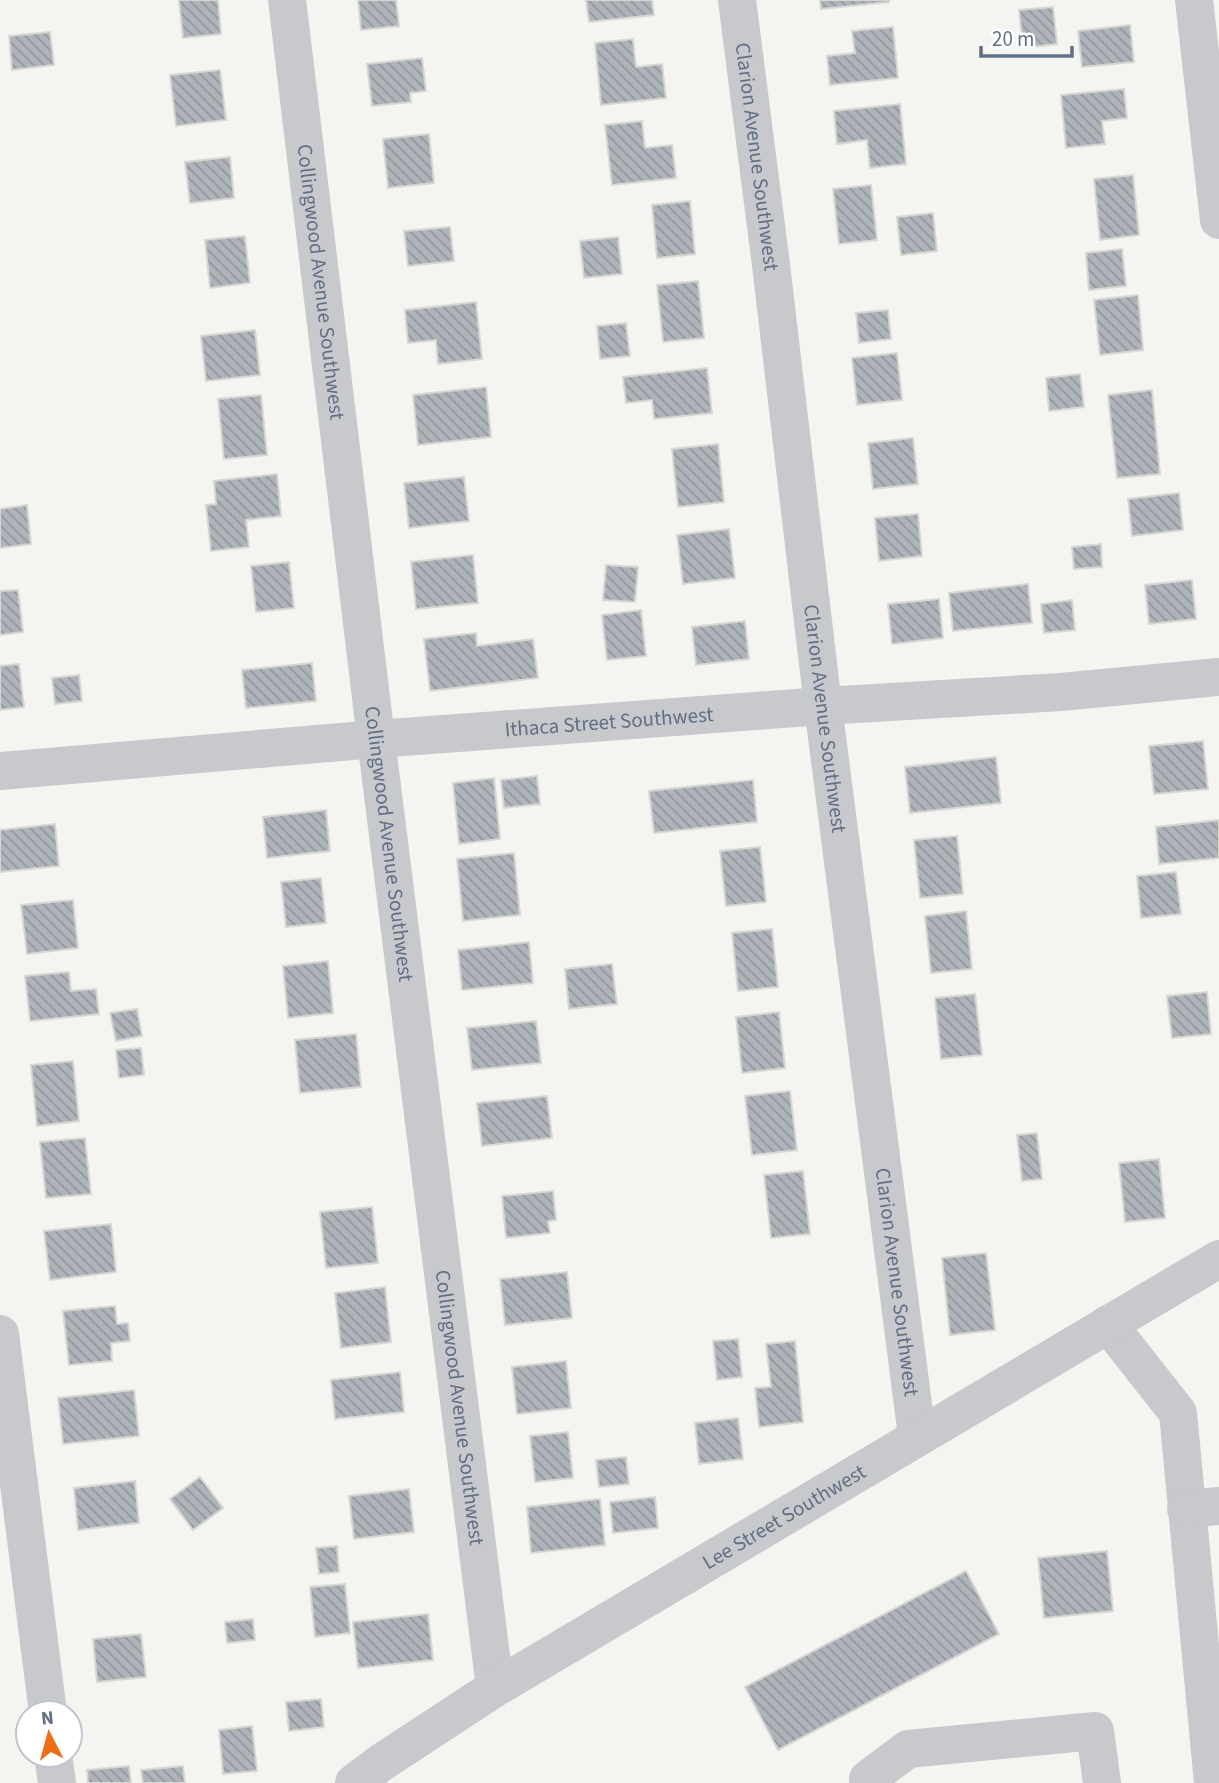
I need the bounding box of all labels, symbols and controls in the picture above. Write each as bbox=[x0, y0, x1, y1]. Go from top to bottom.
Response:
scale bar bbox=[981, 14, 1072, 58]
text: 20 m bbox=[992, 24, 1034, 54]
street label: Clarion Avenue Southwest bbox=[728, 41, 787, 273]
street label: Collingwood Avenue Southwest bbox=[289, 142, 352, 422]
street label: Clarion Avenue Southwest bbox=[796, 603, 854, 835]
street label: Ithaca Street Southwest bbox=[504, 699, 714, 744]
street label: Collingwood Avenue Southwest bbox=[357, 704, 421, 983]
street label: Clarion Avenue Southwest bbox=[868, 1166, 927, 1398]
street label: Collingwood Avenue Southwest bbox=[428, 1268, 492, 1547]
street label: Lee Street Southwest bbox=[697, 1457, 871, 1577]
north arrow bbox=[14, 1699, 84, 1769]
text: N bbox=[40, 1704, 55, 1733]

